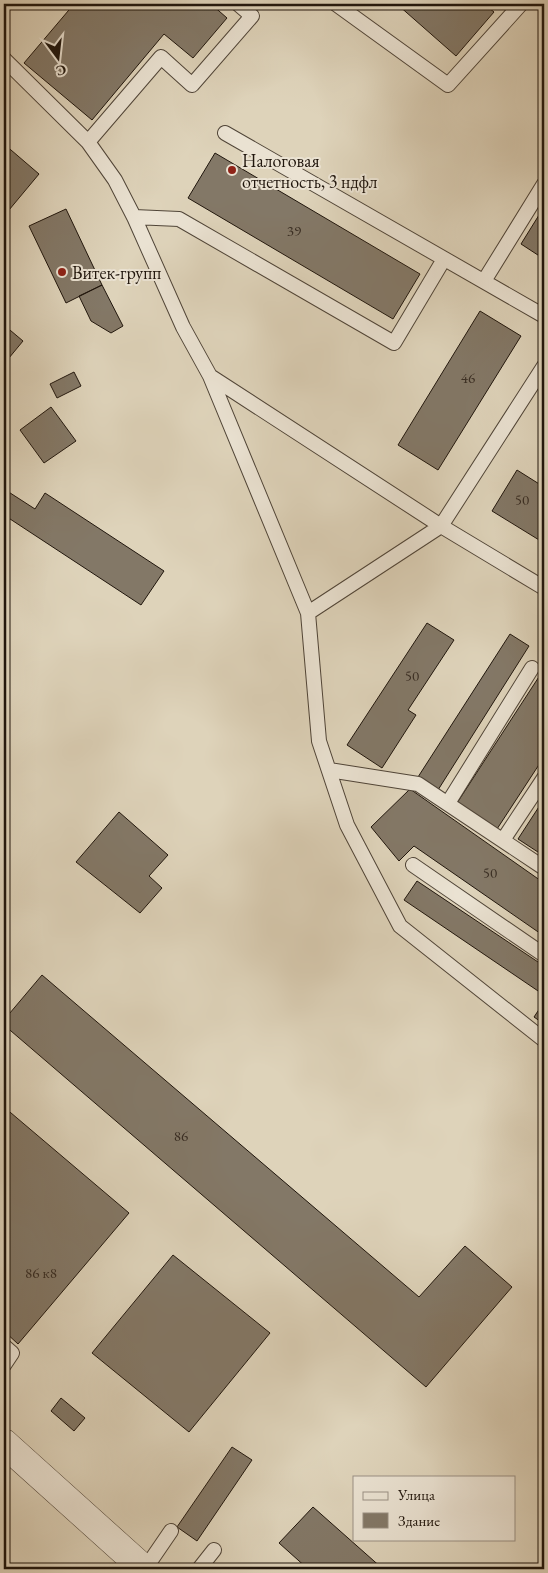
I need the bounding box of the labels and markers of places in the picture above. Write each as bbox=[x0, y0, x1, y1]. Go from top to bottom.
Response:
place label: Налоговая отчетность, 3 ндфл bbox=[242, 149, 378, 193]
marker: Налоговая отчетность, 3 ндфл bbox=[226, 164, 238, 176]
place label: Витек-групп bbox=[72, 261, 161, 284]
marker: Витек-групп bbox=[56, 266, 68, 278]

